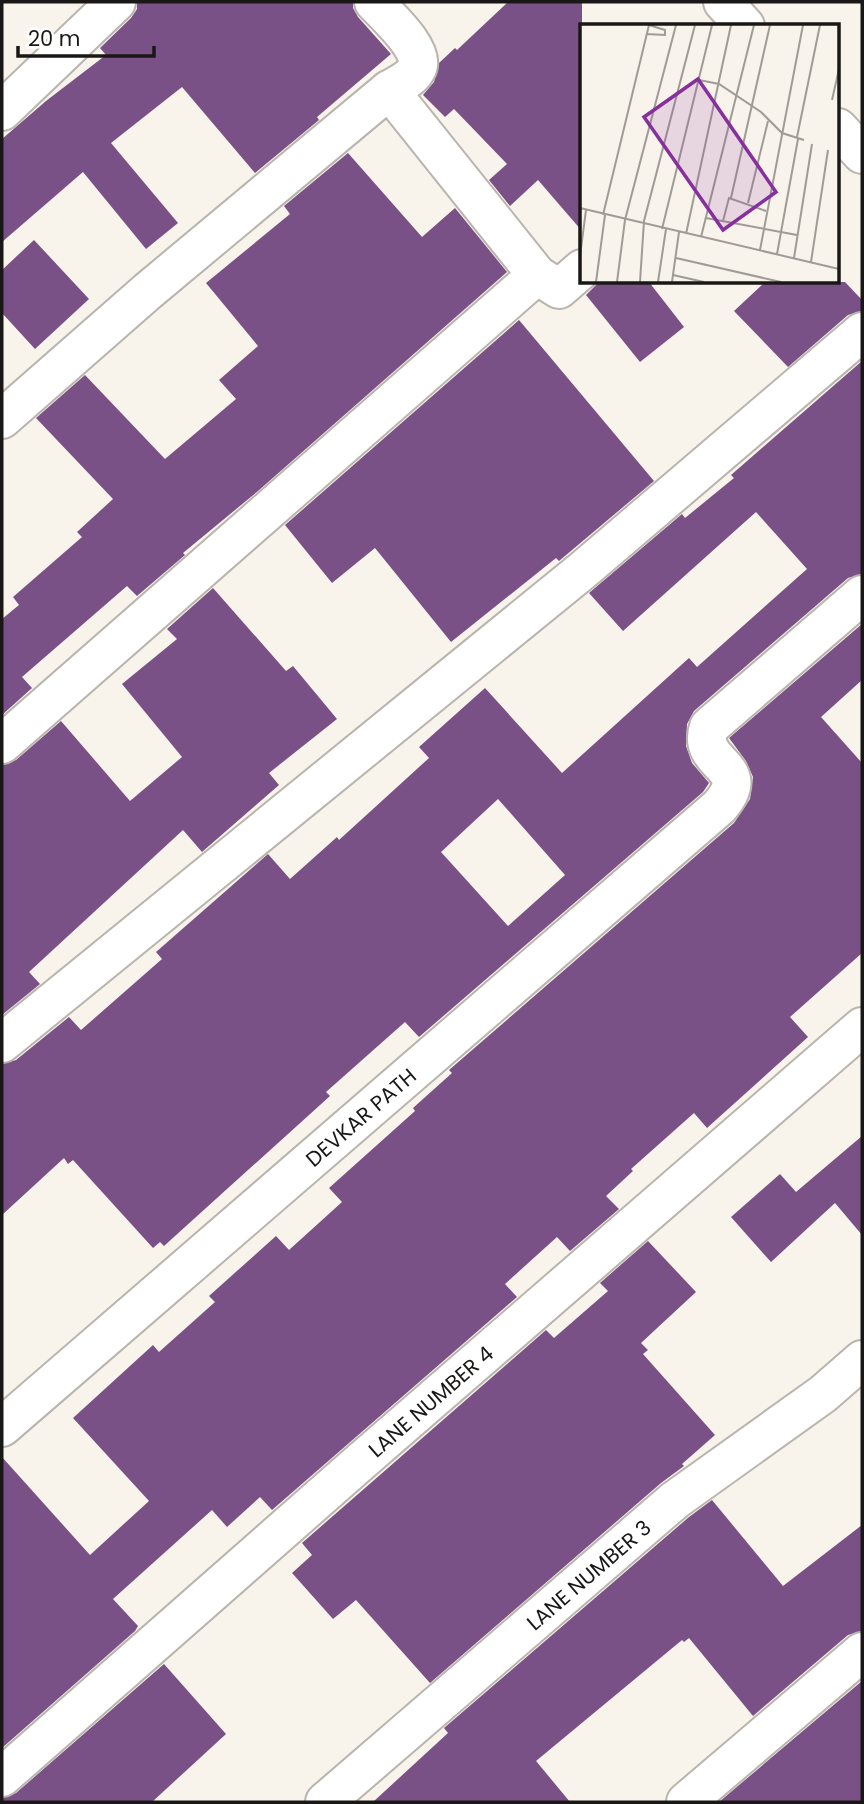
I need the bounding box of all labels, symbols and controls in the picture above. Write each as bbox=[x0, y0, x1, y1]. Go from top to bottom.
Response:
scale bar bbox=[18, 14, 154, 58]
text: 20 m bbox=[28, 24, 81, 53]
inset map bbox=[580, 24, 840, 284]
street label: DEVKAR PATH bbox=[299, 1061, 422, 1173]
street label: LANE NUMBER 4 bbox=[362, 1339, 499, 1463]
street label: LANE NUMBER 3 bbox=[520, 1513, 657, 1637]

